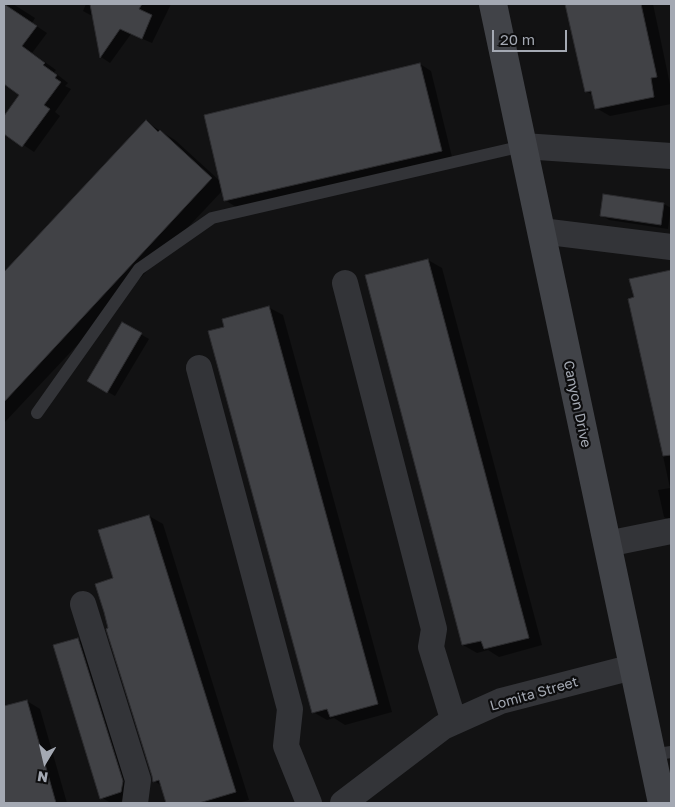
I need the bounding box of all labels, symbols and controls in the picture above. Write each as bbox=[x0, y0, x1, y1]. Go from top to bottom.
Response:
scale bar bbox=[495, 20, 570, 52]
text: 20 m bbox=[500, 30, 535, 48]
street label: Canyon Drive bbox=[560, 359, 594, 449]
street label: Lomita Street bbox=[488, 673, 580, 715]
north arrow bbox=[20, 737, 70, 787]
text: N bbox=[36, 768, 49, 787]

